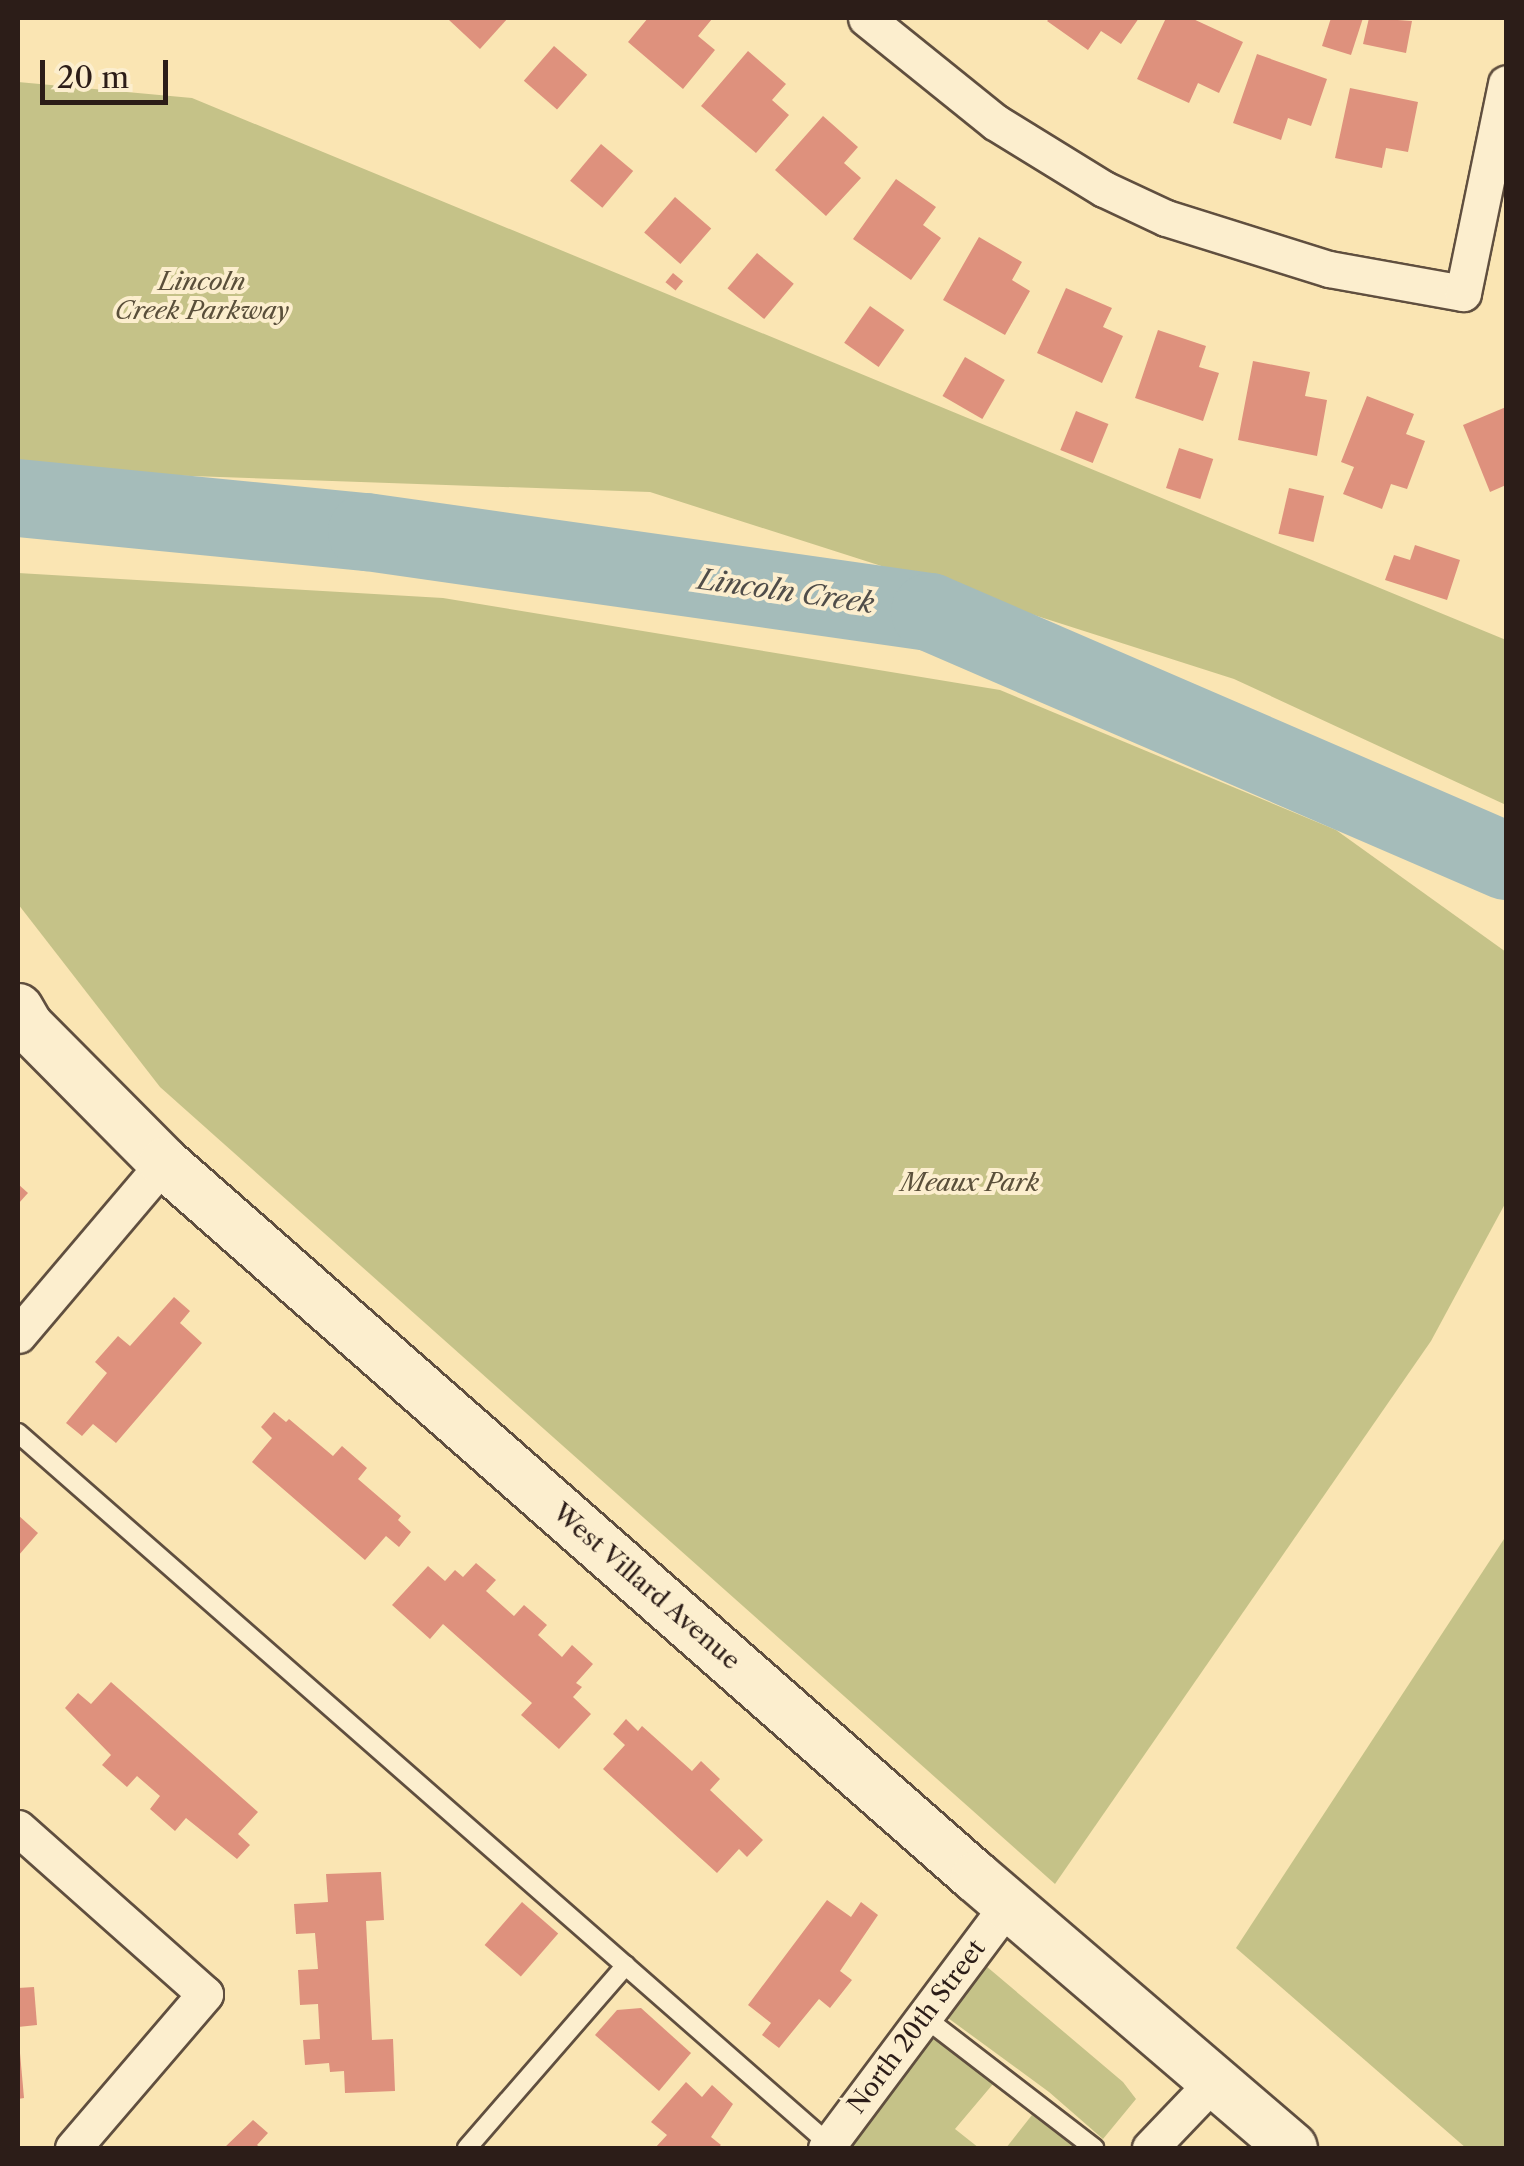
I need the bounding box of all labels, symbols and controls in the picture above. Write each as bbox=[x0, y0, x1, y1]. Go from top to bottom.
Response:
scale bar bbox=[45, 40, 172, 102]
text: 20 m bbox=[57, 59, 129, 96]
park label: Lincoln Creek Parkway bbox=[115, 268, 289, 327]
water label: Lincoln Creek bbox=[696, 562, 876, 620]
park label: Meaux Park bbox=[901, 1168, 1039, 1198]
street label: West Villard Avenue bbox=[546, 1497, 746, 1677]
street label: North 20th Street bbox=[842, 1934, 992, 2120]

